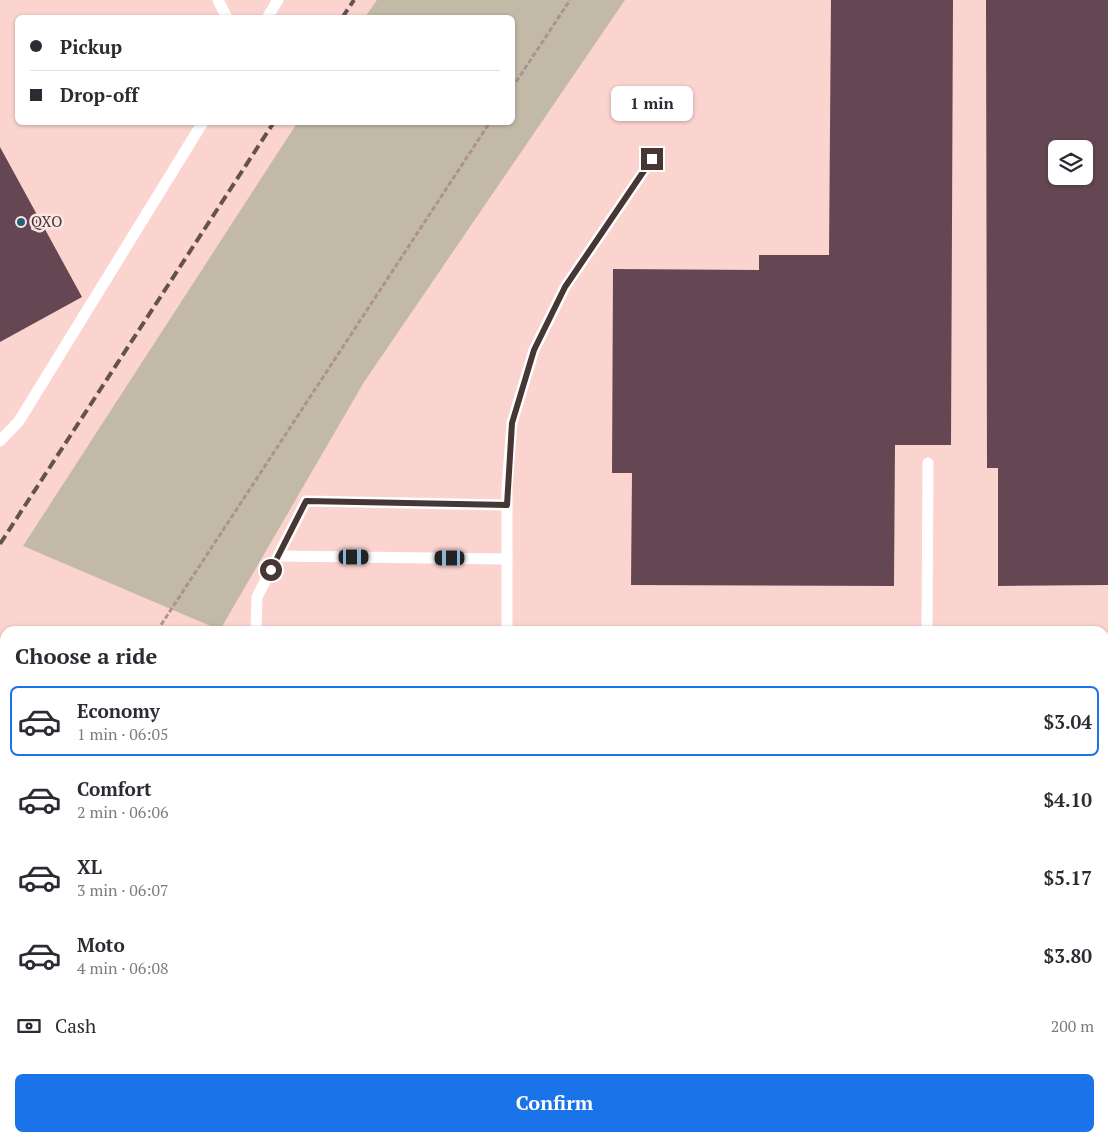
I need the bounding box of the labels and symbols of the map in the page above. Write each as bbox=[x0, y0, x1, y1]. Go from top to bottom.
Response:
callout: 1 min bbox=[611, 86, 693, 122]
route end bbox=[641, 148, 663, 170]
place label: QXO bbox=[31, 211, 62, 231]
marker: QXO bbox=[15, 216, 27, 228]
car bbox=[339, 550, 369, 565]
car bbox=[435, 551, 465, 566]
route start bbox=[260, 559, 282, 581]

